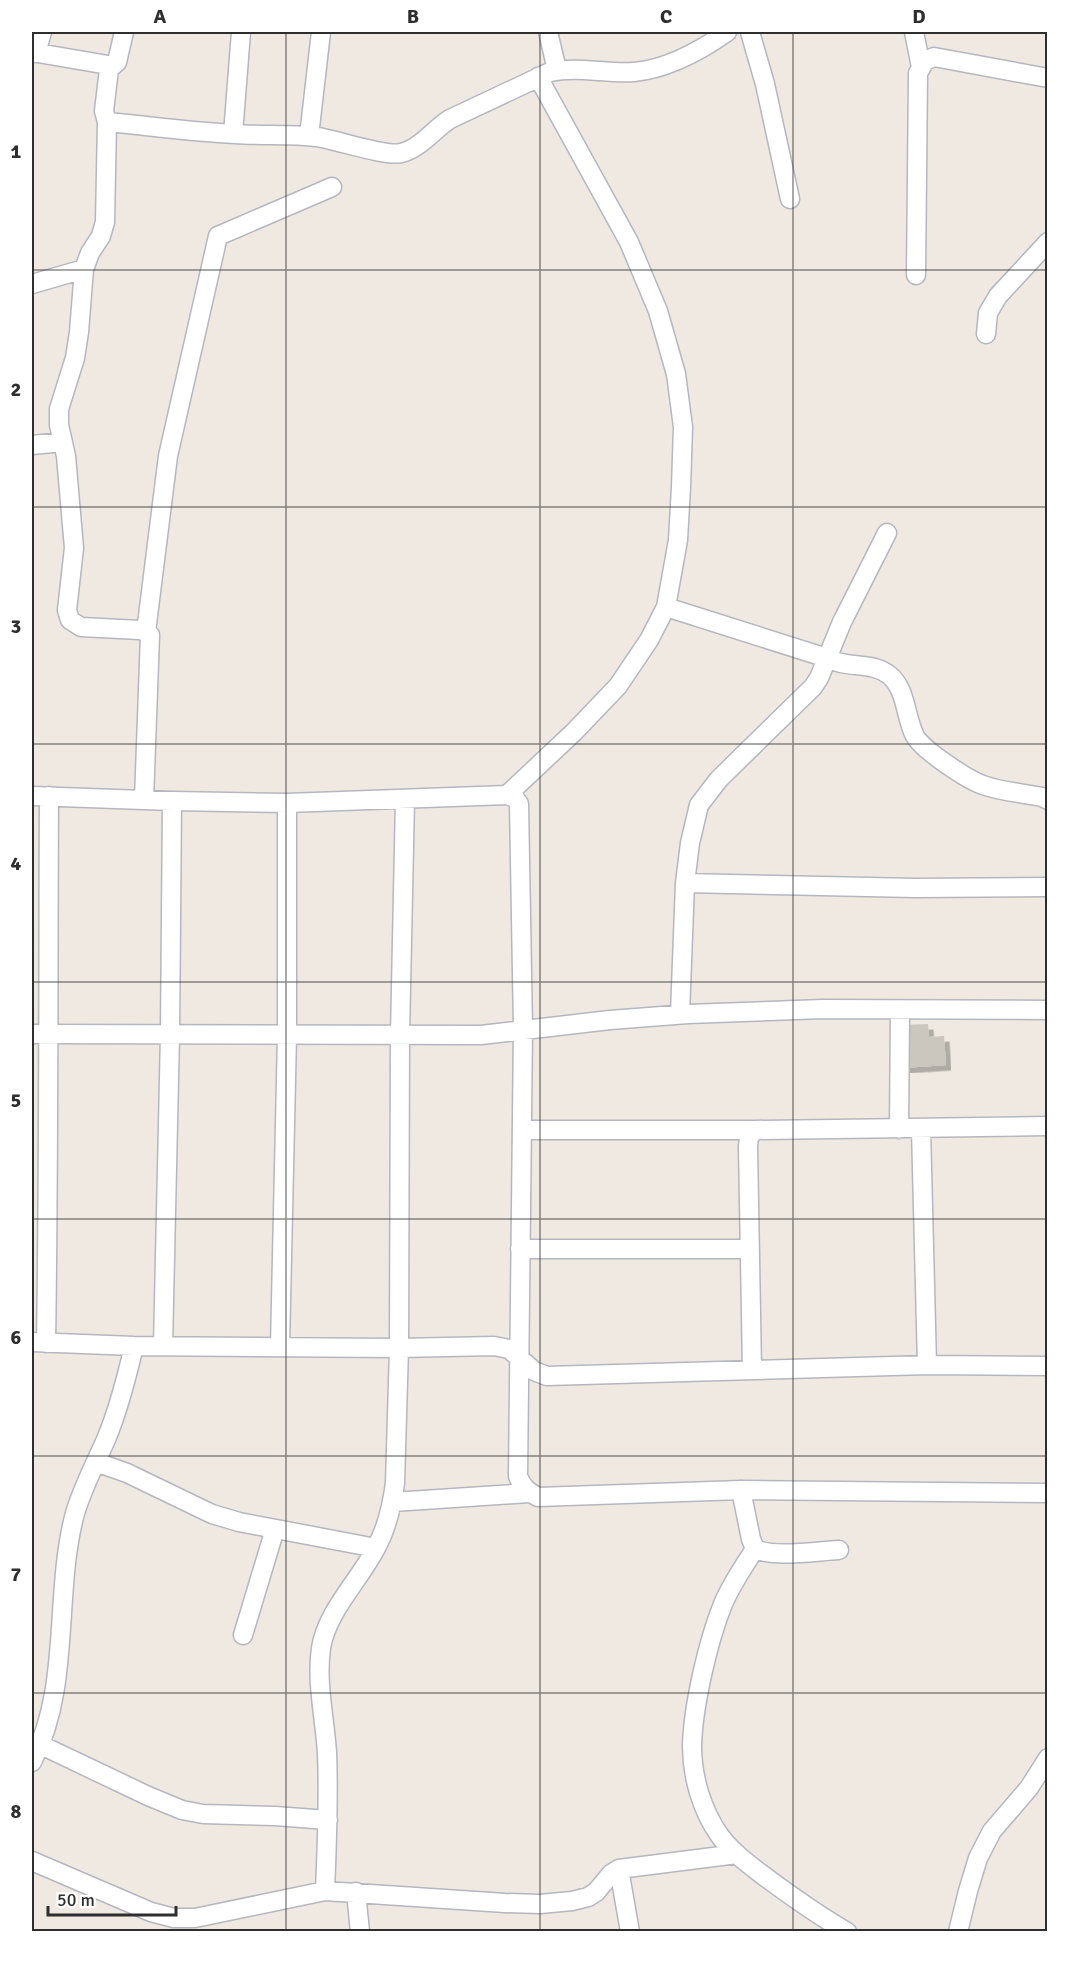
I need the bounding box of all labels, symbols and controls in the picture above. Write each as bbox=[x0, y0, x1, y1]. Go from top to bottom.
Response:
text: A bbox=[154, 4, 167, 29]
text: B bbox=[407, 4, 419, 29]
text: C bbox=[660, 4, 672, 29]
text: D bbox=[912, 4, 926, 29]
text: 1 bbox=[11, 139, 22, 164]
text: 2 bbox=[11, 377, 21, 402]
text: 3 bbox=[11, 614, 21, 639]
text: 4 bbox=[11, 851, 22, 876]
text: 5 bbox=[11, 1088, 21, 1113]
text: 6 bbox=[11, 1325, 22, 1350]
text: 7 bbox=[11, 1562, 22, 1587]
text: 8 bbox=[11, 1799, 22, 1824]
scale bar bbox=[48, 1879, 176, 1917]
text: 50 m bbox=[57, 1889, 95, 1911]

